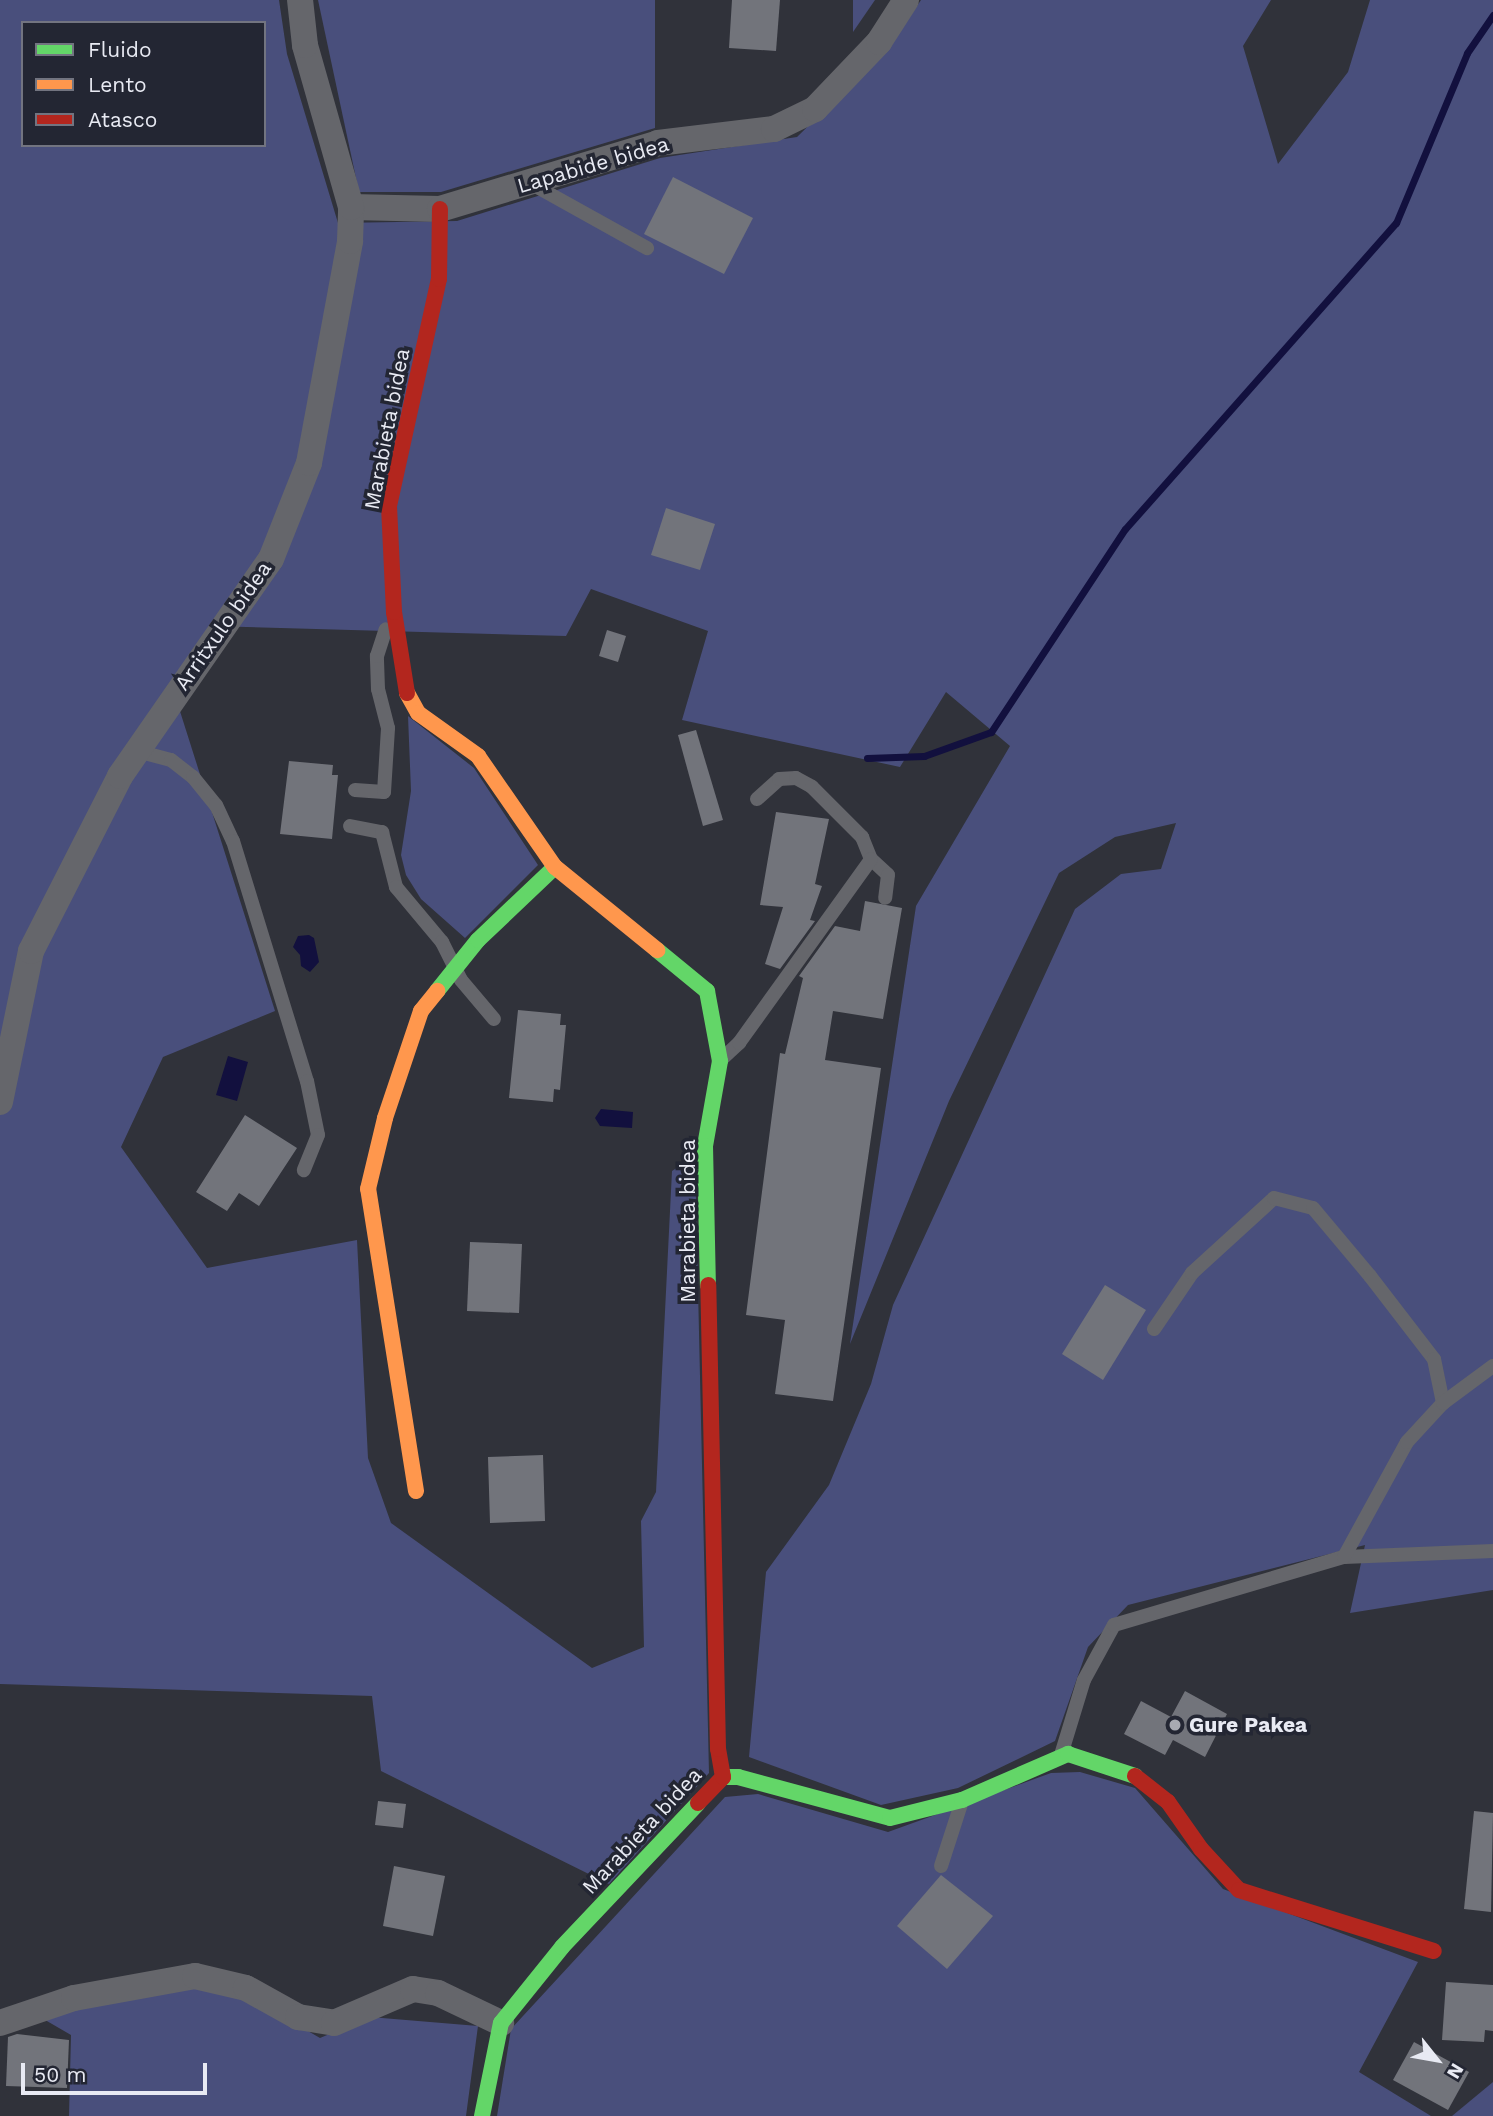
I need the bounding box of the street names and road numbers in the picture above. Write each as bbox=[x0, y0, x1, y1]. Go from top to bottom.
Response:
street label: Lapabide bidea bbox=[514, 131, 672, 199]
street label: Marabieta bidea bbox=[359, 346, 415, 512]
street label: Arritxulo bidea bbox=[169, 557, 277, 695]
street label: Marabieta bidea bbox=[675, 1139, 701, 1303]
street label: Marabieta bidea bbox=[577, 1762, 707, 1900]

